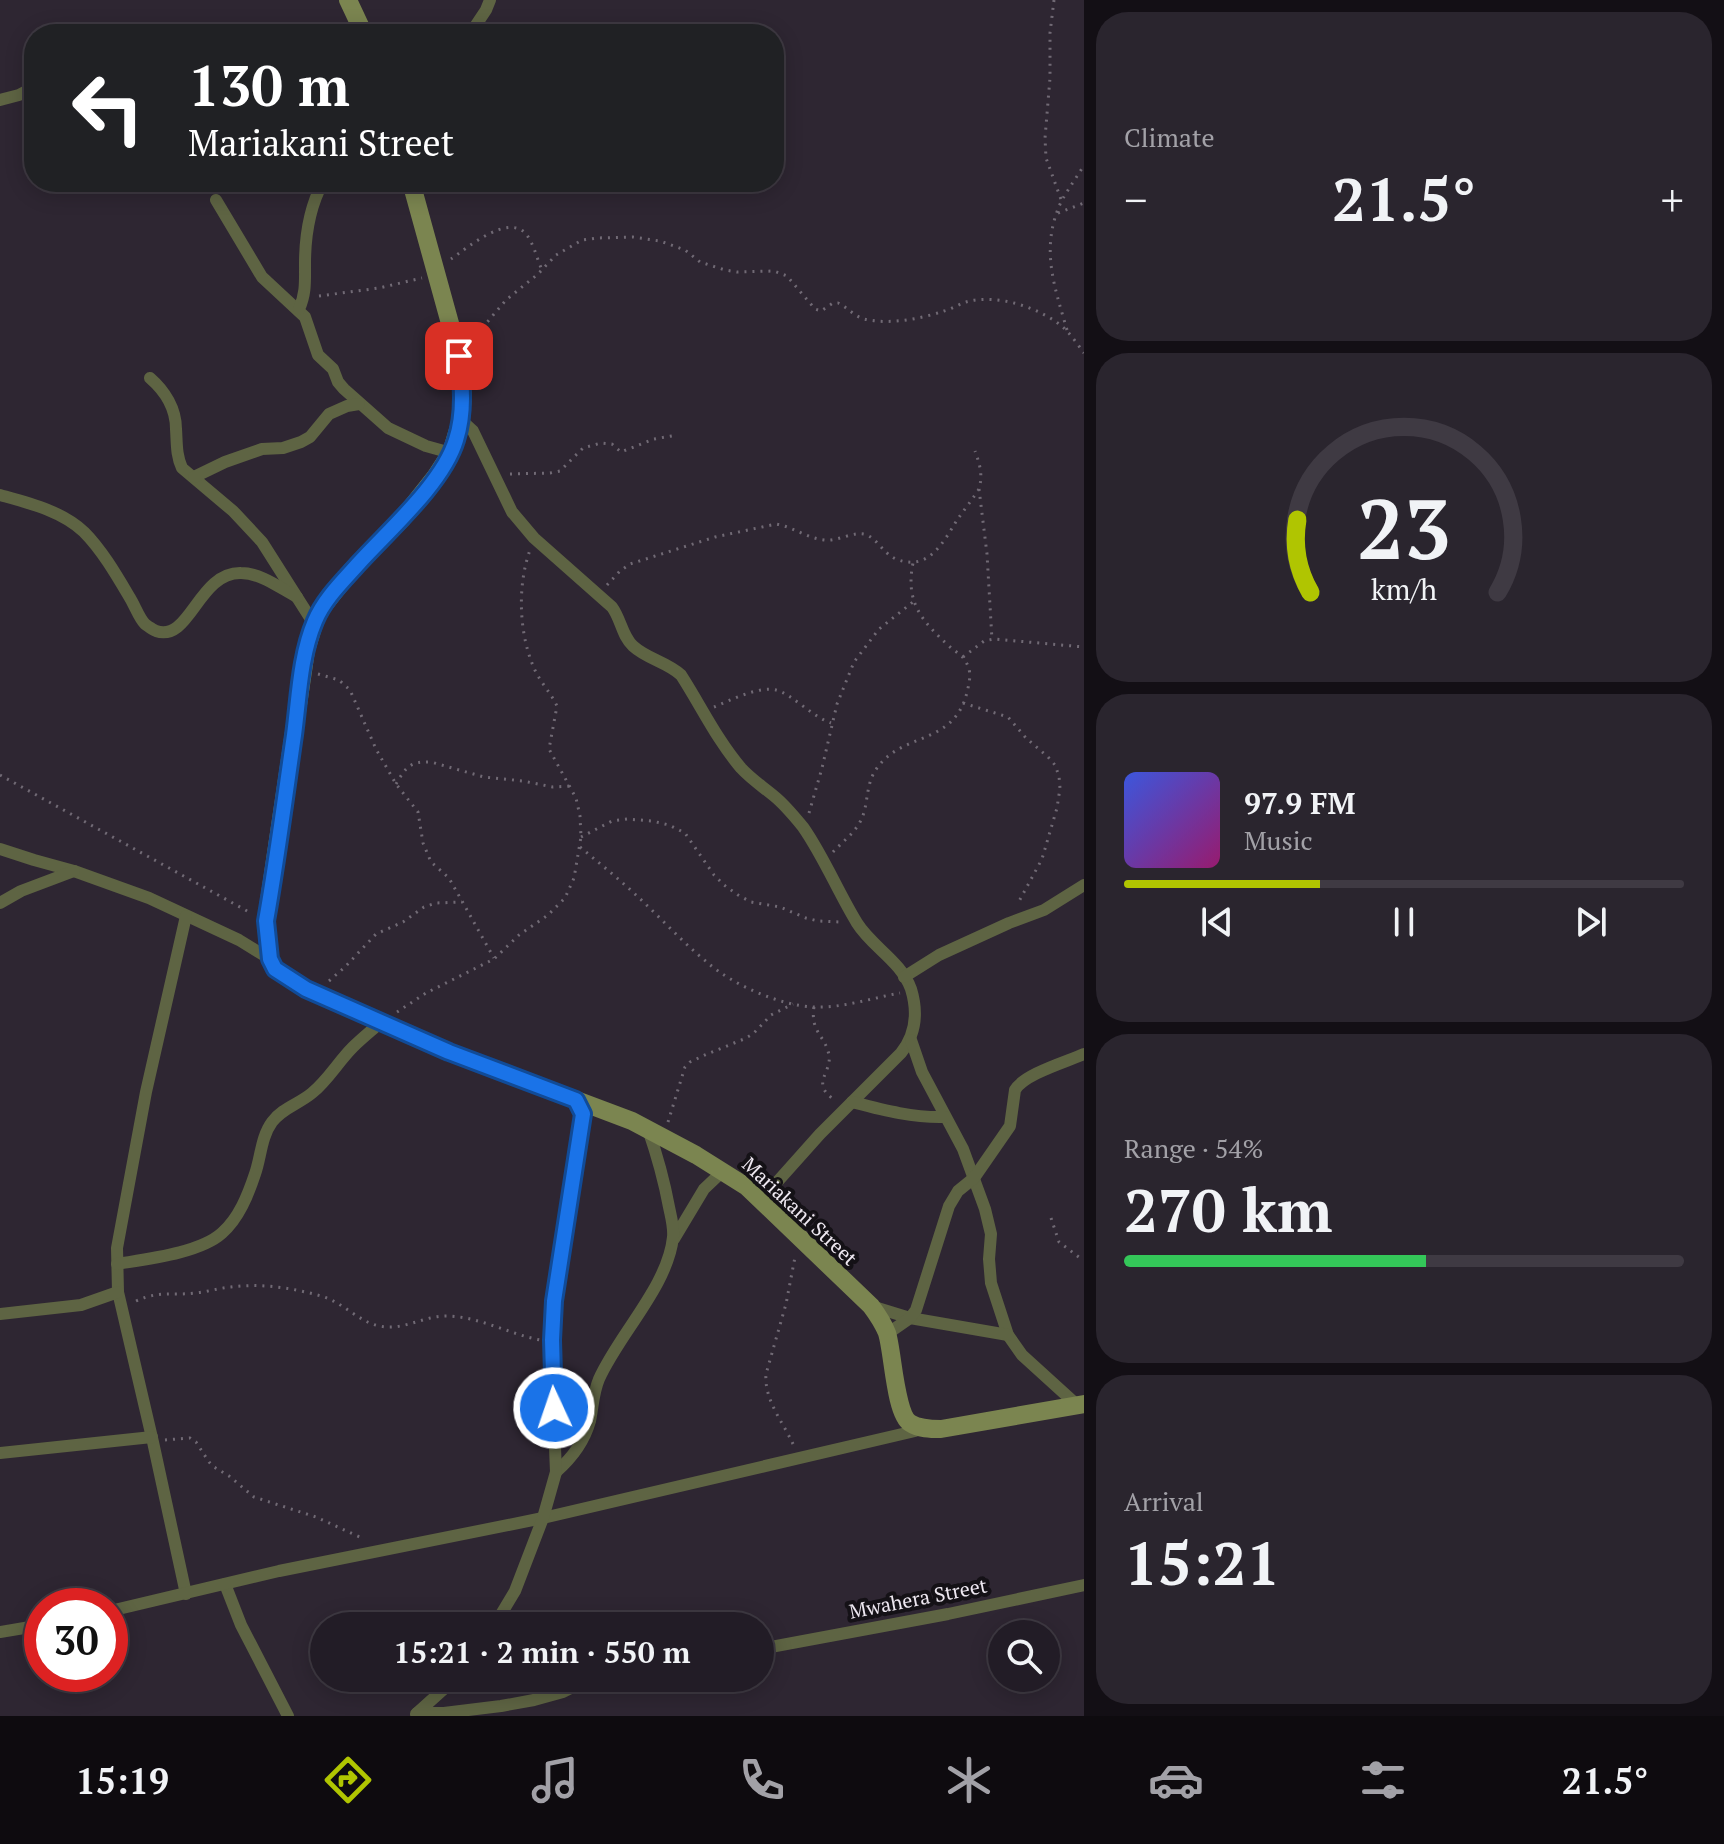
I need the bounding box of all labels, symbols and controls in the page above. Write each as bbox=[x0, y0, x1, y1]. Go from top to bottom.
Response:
text: 130 m bbox=[188, 48, 350, 122]
icon: left bbox=[56, 56, 160, 160]
text: Mariakani Street bbox=[188, 119, 454, 166]
text: Climate bbox=[1124, 120, 1215, 154]
text: 21.5° bbox=[1332, 159, 1476, 238]
text: − bbox=[1124, 170, 1147, 229]
text: + bbox=[1661, 170, 1684, 229]
pin bbox=[425, 322, 493, 390]
icon: arrive bbox=[437, 334, 481, 378]
text: 23 bbox=[1357, 473, 1451, 583]
text: km/h bbox=[1371, 570, 1437, 608]
text: 97.9 FM bbox=[1244, 783, 1355, 823]
text: Music bbox=[1244, 823, 1313, 857]
icon: previous bbox=[1195, 900, 1239, 944]
icon: pause bbox=[1382, 900, 1426, 944]
icon: next bbox=[1569, 900, 1613, 944]
text: Range · 54% bbox=[1124, 1131, 1263, 1165]
street label: Mariakani Street bbox=[737, 1151, 864, 1272]
text: 270 km bbox=[1124, 1170, 1332, 1249]
position arrow bbox=[512, 1366, 596, 1450]
text: Arrival bbox=[1124, 1484, 1204, 1518]
text: 15:21 bbox=[1124, 1523, 1280, 1602]
street label: Mwahera Street bbox=[847, 1571, 990, 1625]
speed limit sign: 30 bbox=[24, 1588, 128, 1692]
map controls bbox=[988, 1620, 1060, 1692]
button: search bbox=[988, 1620, 1060, 1692]
text: 15:21 · 2 min · 550 m bbox=[394, 1632, 690, 1672]
icon: directions bbox=[320, 1752, 376, 1808]
icon: music bbox=[527, 1752, 583, 1808]
icon: phone bbox=[734, 1752, 790, 1808]
icon: climate bbox=[941, 1752, 997, 1808]
icon: car bbox=[1148, 1752, 1204, 1808]
icon: filters bbox=[1355, 1752, 1411, 1808]
text: 15:19 bbox=[75, 1757, 169, 1804]
text: 21.5° bbox=[1562, 1757, 1648, 1804]

